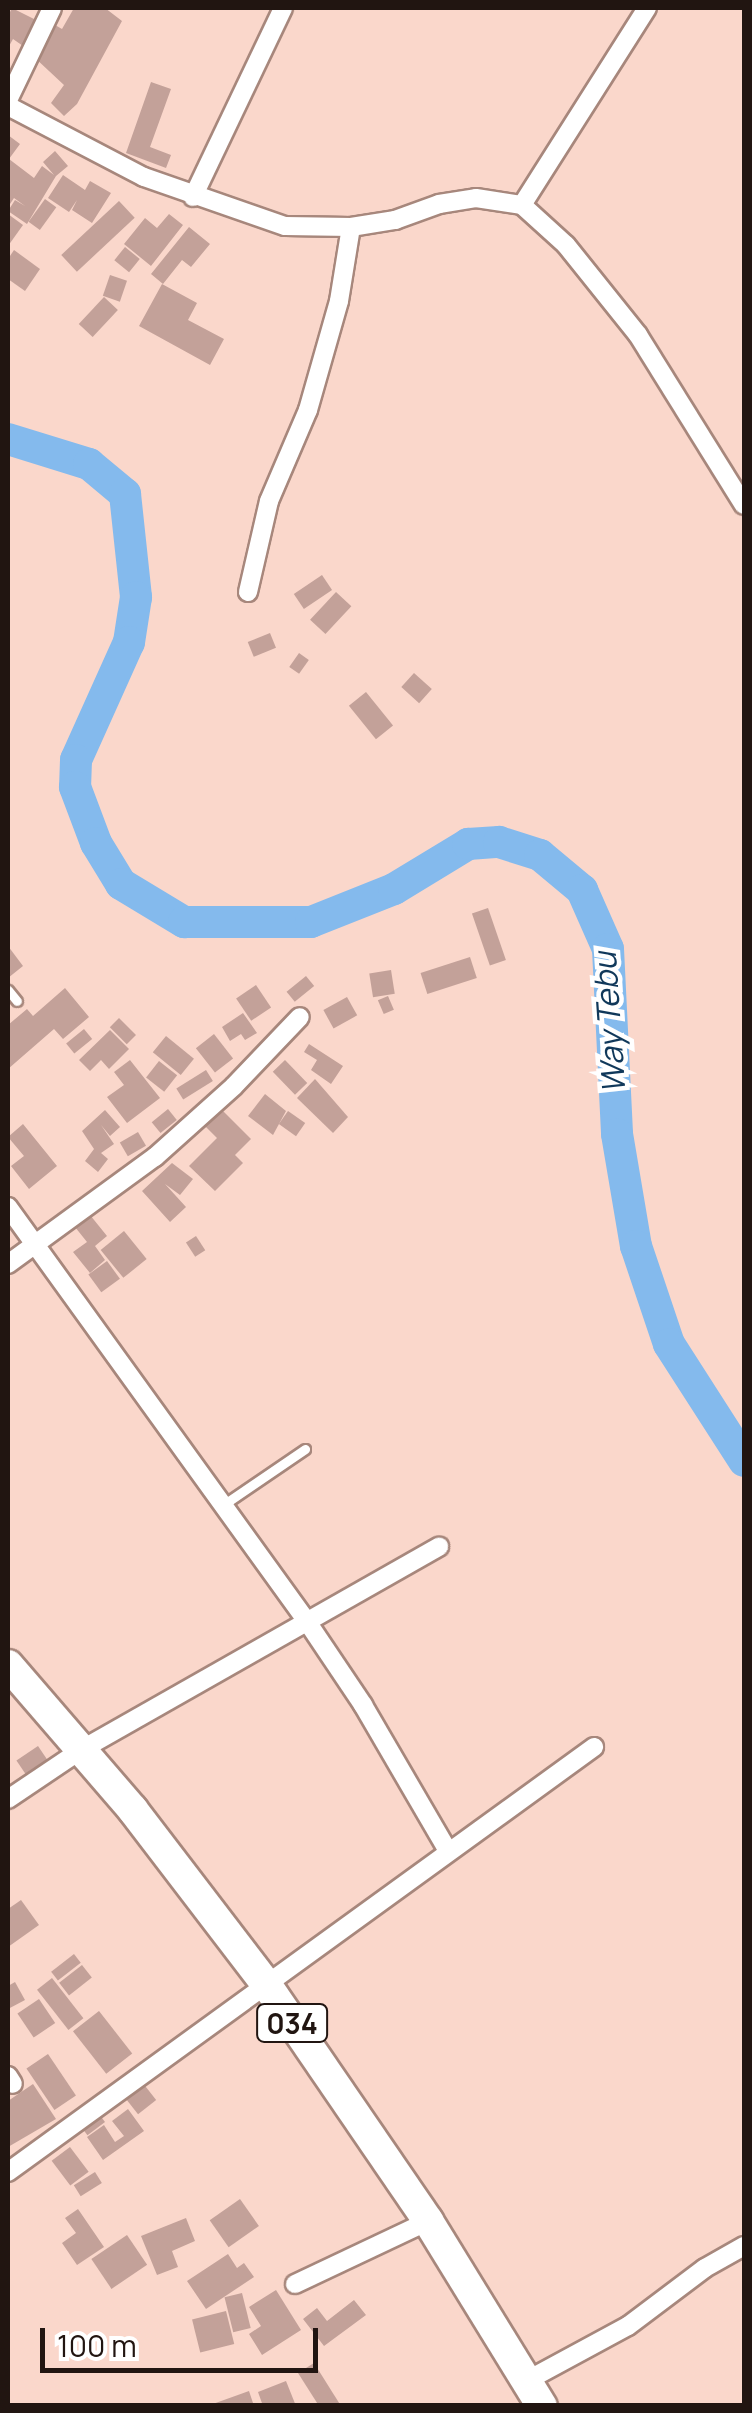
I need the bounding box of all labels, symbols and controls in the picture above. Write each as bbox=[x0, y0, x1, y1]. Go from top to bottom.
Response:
water label: Way Tebu bbox=[585, 951, 633, 1095]
road number: 034 bbox=[254, 2000, 330, 2046]
scale bar bbox=[45, 2308, 322, 2370]
text: 100 m bbox=[57, 2325, 137, 2366]

